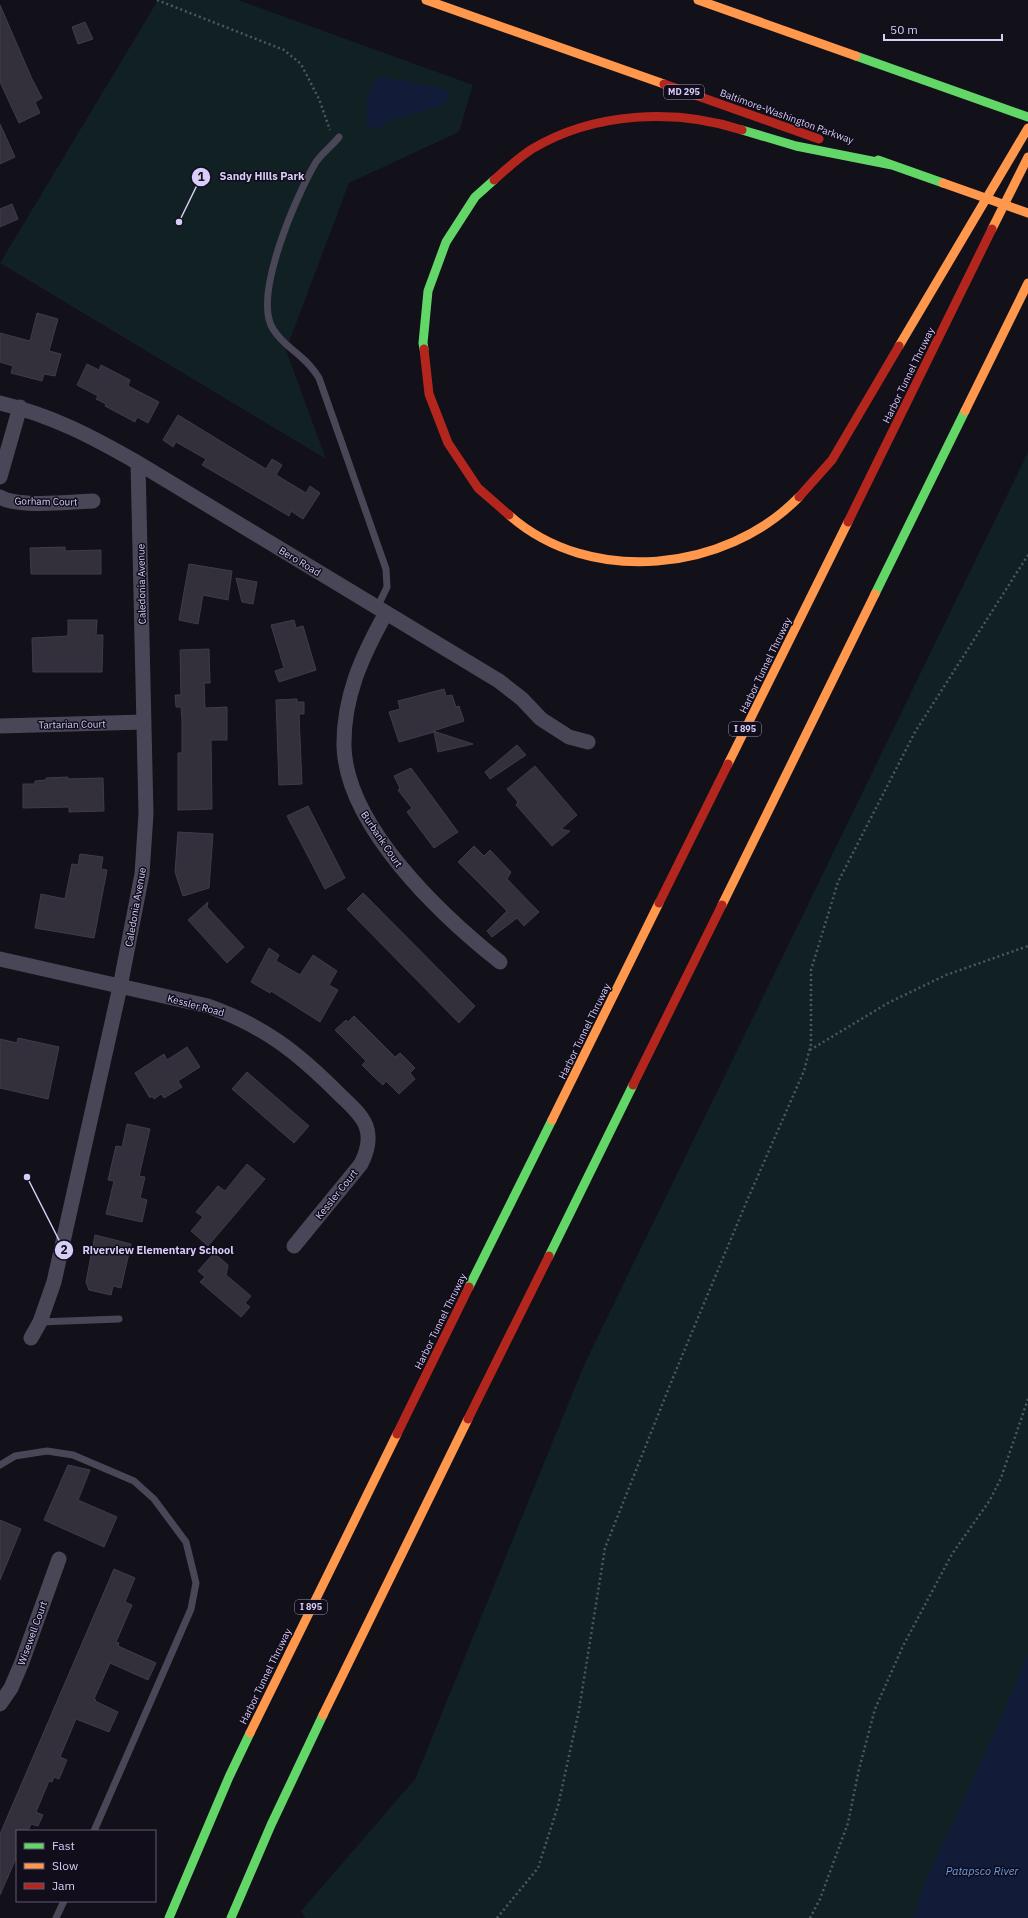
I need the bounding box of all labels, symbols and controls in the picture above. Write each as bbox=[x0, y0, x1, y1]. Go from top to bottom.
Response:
scale bar bbox=[884, 16, 1002, 42]
text: 50 m bbox=[890, 22, 918, 37]
road number: MD 295 bbox=[664, 85, 704, 99]
street label: Baltimore-Washington Parkway bbox=[718, 86, 855, 147]
callout: Sandy Hills Park bbox=[191, 165, 312, 188]
text: 1 bbox=[197, 169, 205, 184]
text: Sandy Hills Park bbox=[220, 169, 305, 183]
street label: Harbor Tunnel Thruway bbox=[880, 325, 937, 425]
street label: Gorham Court bbox=[14, 494, 78, 509]
street label: Caledonia Avenue bbox=[134, 543, 149, 624]
street label: Bero Road bbox=[276, 544, 323, 579]
street label: Harbor Tunnel Thruway bbox=[737, 615, 794, 715]
street label: Tartarian Court bbox=[38, 717, 106, 732]
road number: I 895 bbox=[729, 722, 761, 736]
street label: Burbank Court bbox=[358, 809, 405, 870]
street label: Caledonia Avenue bbox=[122, 866, 149, 948]
street label: Harbor Tunnel Thruway bbox=[556, 981, 613, 1081]
street label: Kessler Road bbox=[166, 992, 226, 1019]
street label: Kessler Court bbox=[312, 1166, 361, 1222]
callout: Riverview Elementary School bbox=[54, 1239, 241, 1262]
text: 2 bbox=[60, 1242, 68, 1257]
text: Riverview Elementary School bbox=[82, 1243, 234, 1257]
street label: Harbor Tunnel Thruway bbox=[412, 1271, 469, 1371]
street label: Wisewell Court bbox=[15, 1599, 50, 1667]
road number: I 895 bbox=[295, 1600, 327, 1614]
street label: Harbor Tunnel Thruway bbox=[237, 1626, 294, 1726]
legend bbox=[16, 1830, 156, 1902]
text: Fast bbox=[52, 1838, 75, 1853]
text: Slow bbox=[52, 1858, 78, 1873]
water label: Patapsco River bbox=[946, 1864, 1019, 1878]
text: Jam bbox=[52, 1878, 75, 1893]

